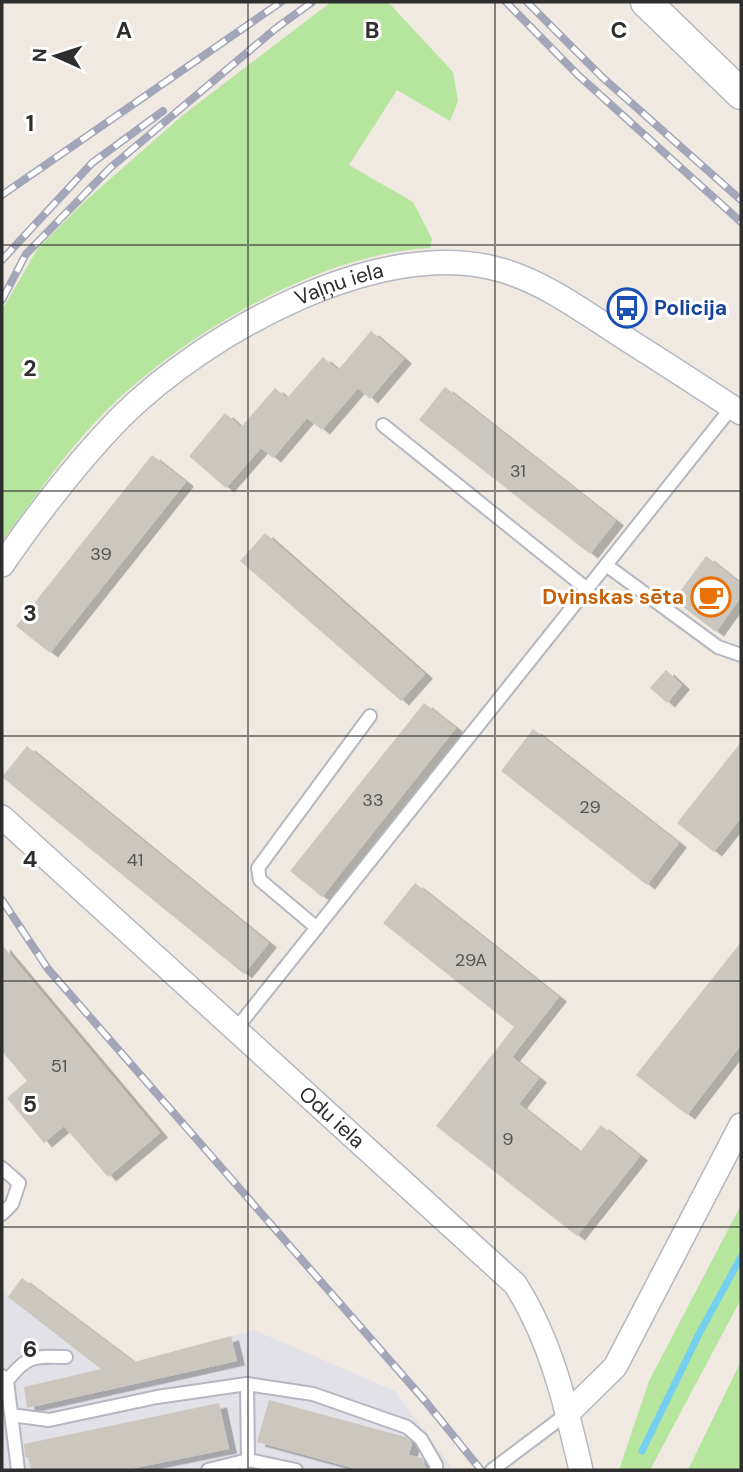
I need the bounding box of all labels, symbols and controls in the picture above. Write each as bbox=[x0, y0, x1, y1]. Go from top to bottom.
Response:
text: A bbox=[116, 15, 132, 45]
text: B bbox=[365, 15, 379, 45]
text: C bbox=[611, 15, 627, 45]
north arrow bbox=[21, 21, 91, 91]
text: N bbox=[27, 48, 52, 63]
text: 1 bbox=[26, 108, 34, 138]
street label: Vaļņu iela bbox=[291, 256, 386, 312]
bus stop icon: Policija bbox=[606, 287, 648, 329]
place label: Policija bbox=[654, 294, 727, 322]
text: 2 bbox=[23, 353, 37, 383]
house number: 31 bbox=[510, 459, 526, 483]
house number: 39 bbox=[90, 542, 112, 566]
cafe icon: Dvinskas sēta bbox=[690, 576, 732, 618]
place label: Dvinskas sēta bbox=[542, 583, 684, 611]
text: 3 bbox=[23, 598, 37, 628]
house number: 33 bbox=[362, 788, 384, 812]
house number: 29 bbox=[579, 795, 601, 819]
text: 4 bbox=[23, 844, 38, 874]
house number: 41 bbox=[127, 848, 143, 872]
house number: 29A bbox=[455, 948, 487, 972]
house number: 51 bbox=[51, 1054, 67, 1078]
street label: Odu iela bbox=[293, 1080, 371, 1155]
text: 5 bbox=[23, 1089, 37, 1119]
house number: 9 bbox=[502, 1127, 514, 1151]
text: 6 bbox=[23, 1334, 37, 1364]

